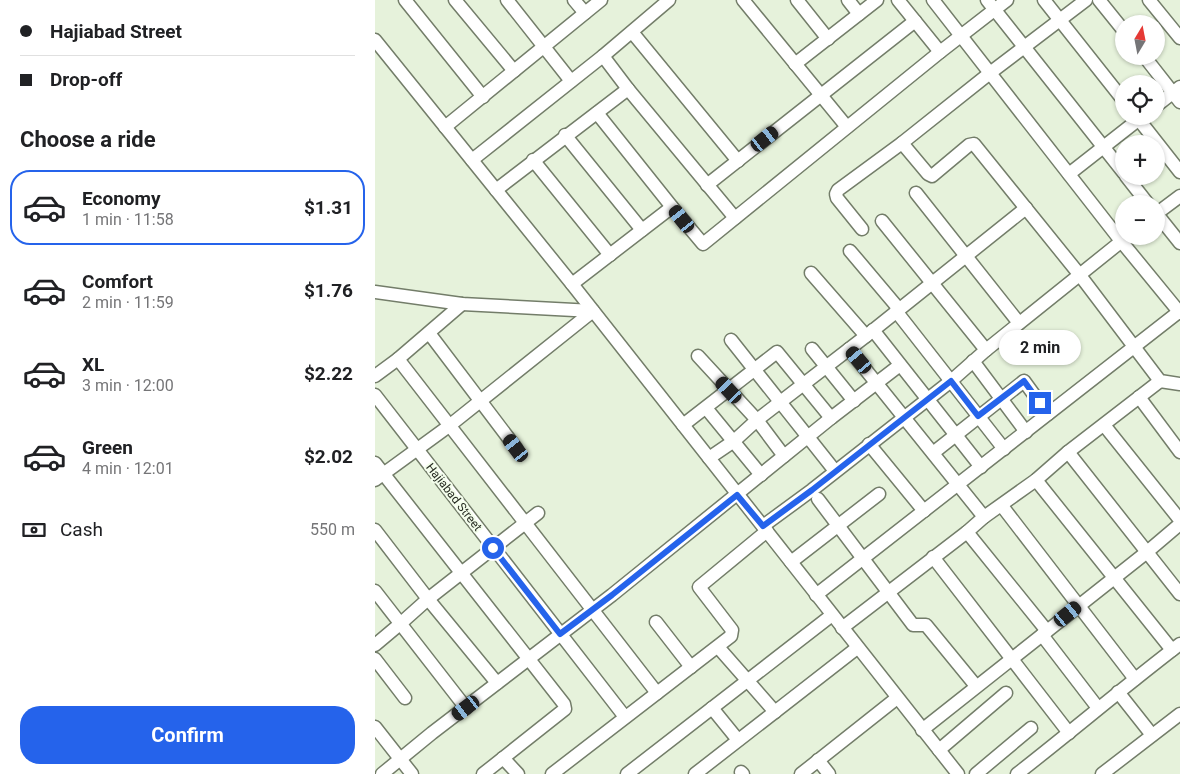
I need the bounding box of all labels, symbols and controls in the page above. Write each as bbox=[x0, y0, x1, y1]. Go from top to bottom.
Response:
north arrow bbox=[1115, 15, 1165, 65]
map controls bbox=[1115, 15, 1165, 245]
text: Hajiabad Street bbox=[50, 20, 182, 43]
text: Drop-off bbox=[50, 68, 122, 91]
button: locate bbox=[1115, 75, 1165, 125]
car bbox=[748, 124, 781, 154]
text: Choose a ride bbox=[20, 127, 156, 152]
button: + bbox=[1115, 135, 1165, 185]
icon: car bbox=[22, 185, 67, 230]
text: Economy bbox=[82, 187, 161, 210]
button: − bbox=[1115, 195, 1165, 245]
text: $1.31 bbox=[304, 196, 353, 219]
car bbox=[666, 203, 697, 235]
text: 1 min · 11:58 bbox=[82, 210, 174, 229]
icon: car bbox=[22, 268, 67, 313]
text: Comfort bbox=[82, 270, 153, 293]
text: $1.76 bbox=[304, 279, 353, 302]
text: 2 min · 11:59 bbox=[82, 293, 174, 312]
callout: 2 min bbox=[999, 330, 1081, 366]
text: 2 min bbox=[1020, 338, 1060, 357]
car bbox=[843, 344, 874, 376]
icon: car bbox=[22, 351, 67, 396]
text: XL bbox=[82, 353, 104, 376]
text: $2.22 bbox=[304, 362, 353, 385]
car bbox=[713, 374, 744, 406]
text: 3 min · 12:00 bbox=[82, 376, 174, 395]
route end bbox=[1029, 392, 1051, 414]
car bbox=[500, 432, 531, 464]
icon: car bbox=[22, 434, 67, 479]
text: Green bbox=[82, 436, 133, 459]
text: $2.02 bbox=[304, 445, 353, 468]
text: 4 min · 12:01 bbox=[82, 459, 174, 478]
street label: Hajiabad Street bbox=[423, 460, 485, 534]
icon: cash bbox=[20, 516, 48, 544]
text: Cash bbox=[60, 518, 103, 541]
text: 550 m bbox=[310, 520, 355, 539]
route start bbox=[482, 537, 504, 559]
car bbox=[1051, 599, 1084, 629]
car bbox=[449, 693, 482, 723]
button: Confirm bbox=[20, 706, 355, 764]

